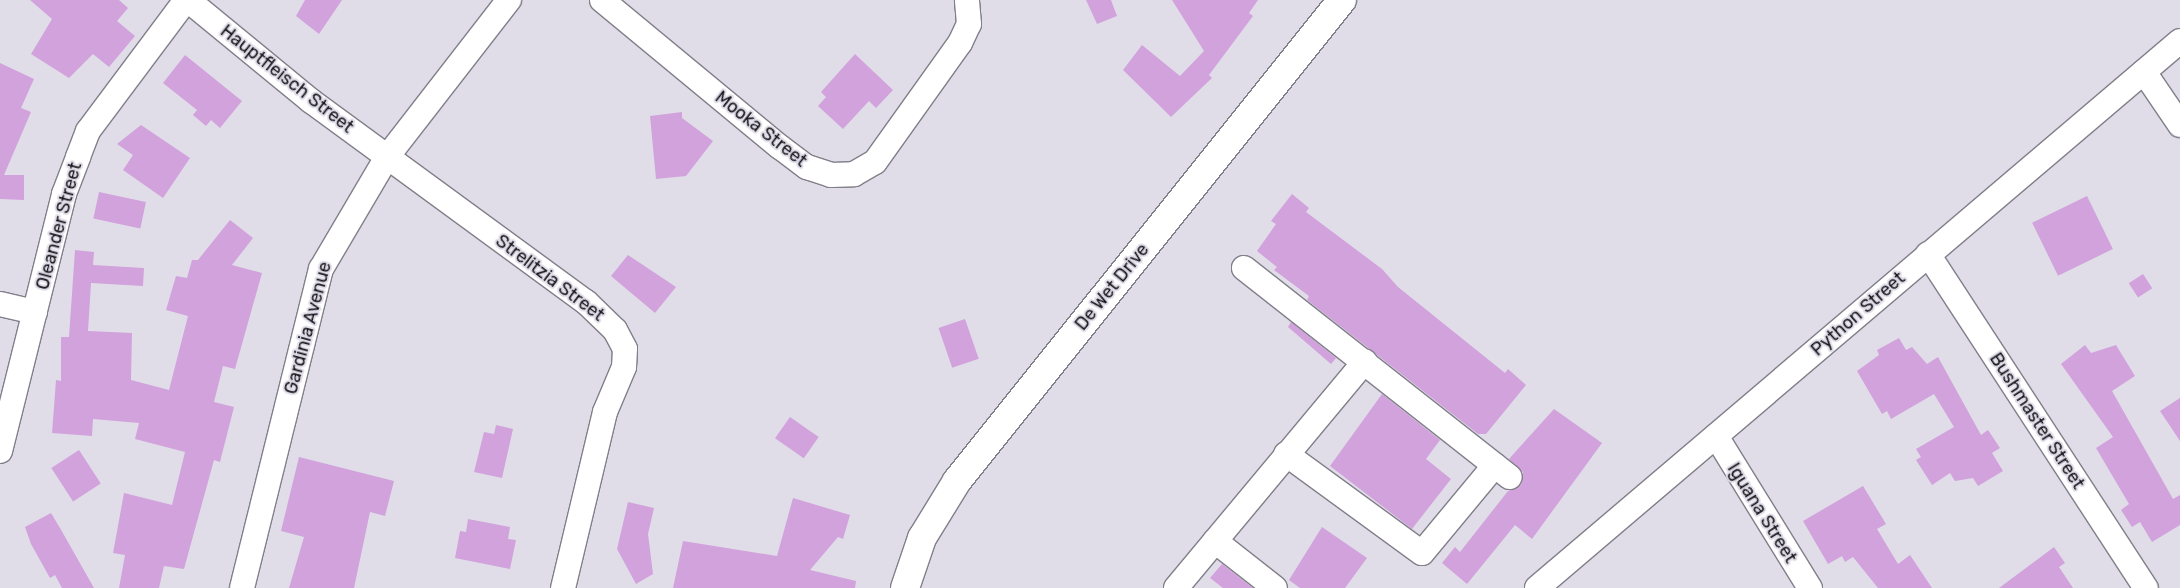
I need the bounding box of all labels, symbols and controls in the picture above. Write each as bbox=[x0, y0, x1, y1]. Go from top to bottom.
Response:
street label: Hauptfleisch Street bbox=[216, 20, 358, 138]
street label: Mooka Street bbox=[711, 86, 811, 172]
street label: Oleander Street bbox=[32, 160, 86, 292]
street label: Strelitzia Street bbox=[491, 230, 609, 326]
street label: De Wet Drive bbox=[1070, 239, 1154, 335]
street label: Gardinia Avenue bbox=[280, 259, 336, 397]
street label: Python Street bbox=[1807, 267, 1909, 361]
street label: Bushmaster Street bbox=[1985, 349, 2089, 493]
street label: Iguana Street bbox=[1723, 459, 1801, 567]

